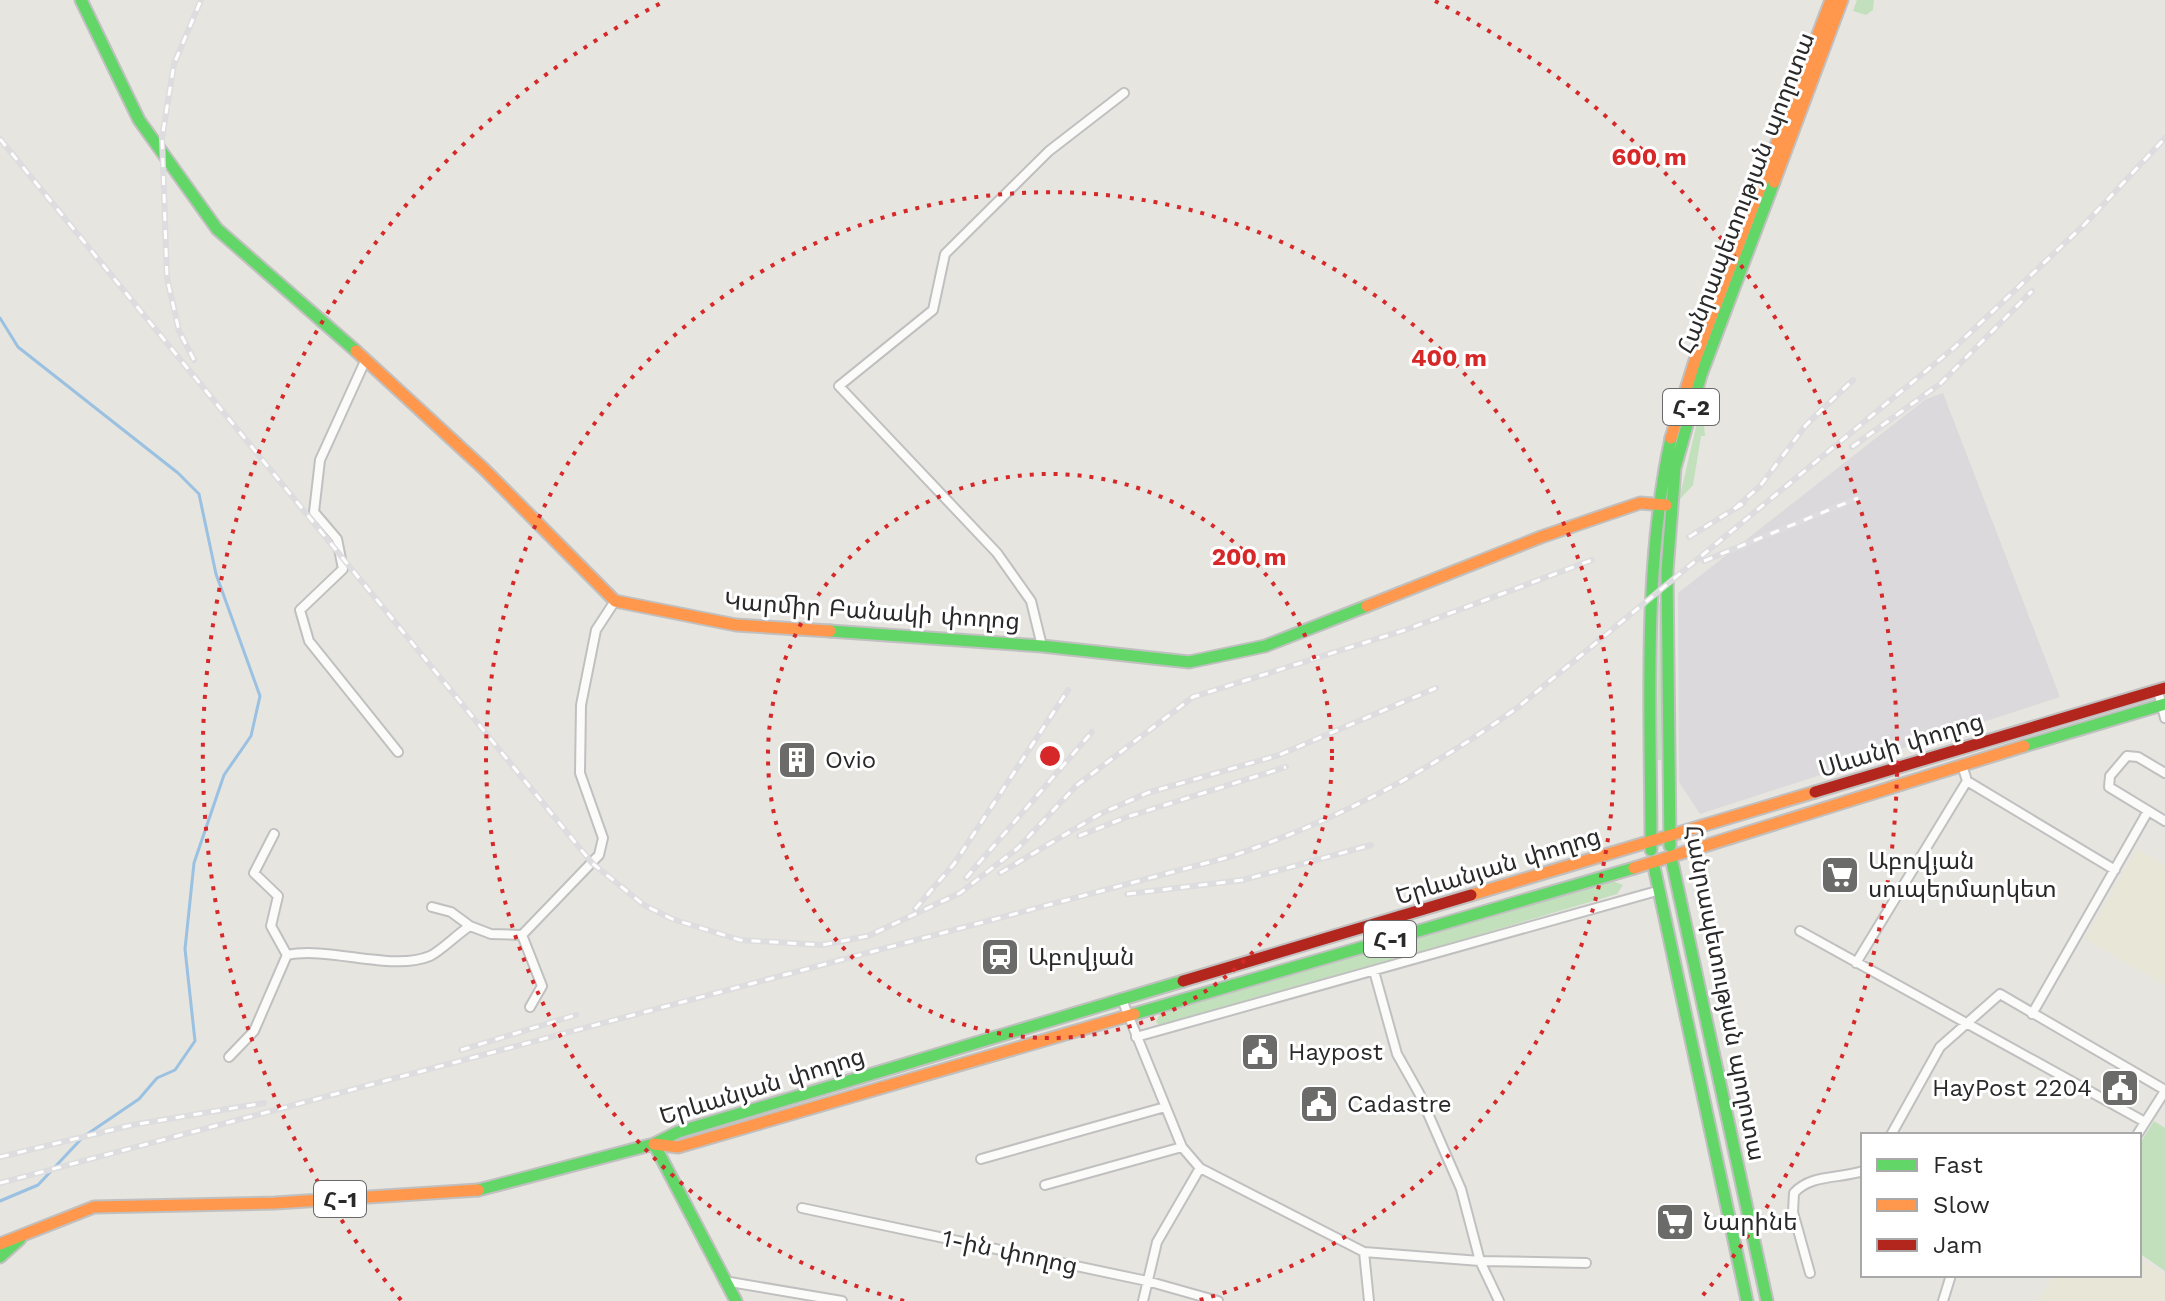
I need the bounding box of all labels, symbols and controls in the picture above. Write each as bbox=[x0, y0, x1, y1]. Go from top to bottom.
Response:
street label: Հանրապետության պողոտա bbox=[1672, 28, 1820, 358]
text: 600 m bbox=[1611, 143, 1687, 171]
text: 400 m bbox=[1411, 344, 1487, 372]
road number: Հ-2 bbox=[1663, 389, 1719, 425]
text: 200 m bbox=[1212, 543, 1286, 571]
street label: Կարմիր Բանակի փողոց bbox=[723, 587, 1021, 635]
street label: Սևանի փողոց bbox=[1815, 707, 1987, 783]
building icon: Ovio bbox=[776, 739, 818, 781]
centre of rings bbox=[1036, 742, 1064, 770]
place label: Ovio bbox=[825, 746, 876, 774]
street label: Երևանյան փողոց bbox=[1392, 822, 1604, 910]
street label: Հանրապետության պողոտա bbox=[1679, 823, 1771, 1163]
place label: Աբովյան սուպերմարկետ bbox=[1868, 847, 2057, 903]
supermarket icon: Աբովյան սուպերմարկետ bbox=[1819, 854, 1861, 896]
road number: Հ-1 bbox=[1364, 921, 1416, 957]
station icon: Աբովյան bbox=[979, 936, 1021, 978]
place label: Աբովյան bbox=[1028, 943, 1134, 971]
public building icon: Haypost bbox=[1239, 1031, 1281, 1073]
place label: Haypost bbox=[1288, 1038, 1383, 1066]
street label: Երևանյան փողոց bbox=[656, 1042, 868, 1130]
public building icon: HayPost 2204 bbox=[2099, 1067, 2141, 1109]
place label: HayPost 2204 bbox=[1932, 1074, 2092, 1102]
public building icon: Cadastre bbox=[1298, 1083, 1340, 1125]
place label: Cadastre bbox=[1347, 1090, 1452, 1118]
legend bbox=[1861, 1133, 2141, 1277]
text: Fast bbox=[1933, 1151, 1983, 1179]
road number: Հ-1 bbox=[314, 1181, 366, 1217]
text: Slow bbox=[1933, 1191, 1990, 1219]
supermarket icon: Նարինե bbox=[1654, 1201, 1696, 1243]
place label: Նարինե bbox=[1703, 1208, 1798, 1236]
street label: 1-ին փողոց bbox=[940, 1224, 1080, 1280]
text: Jam bbox=[1933, 1231, 1983, 1259]

